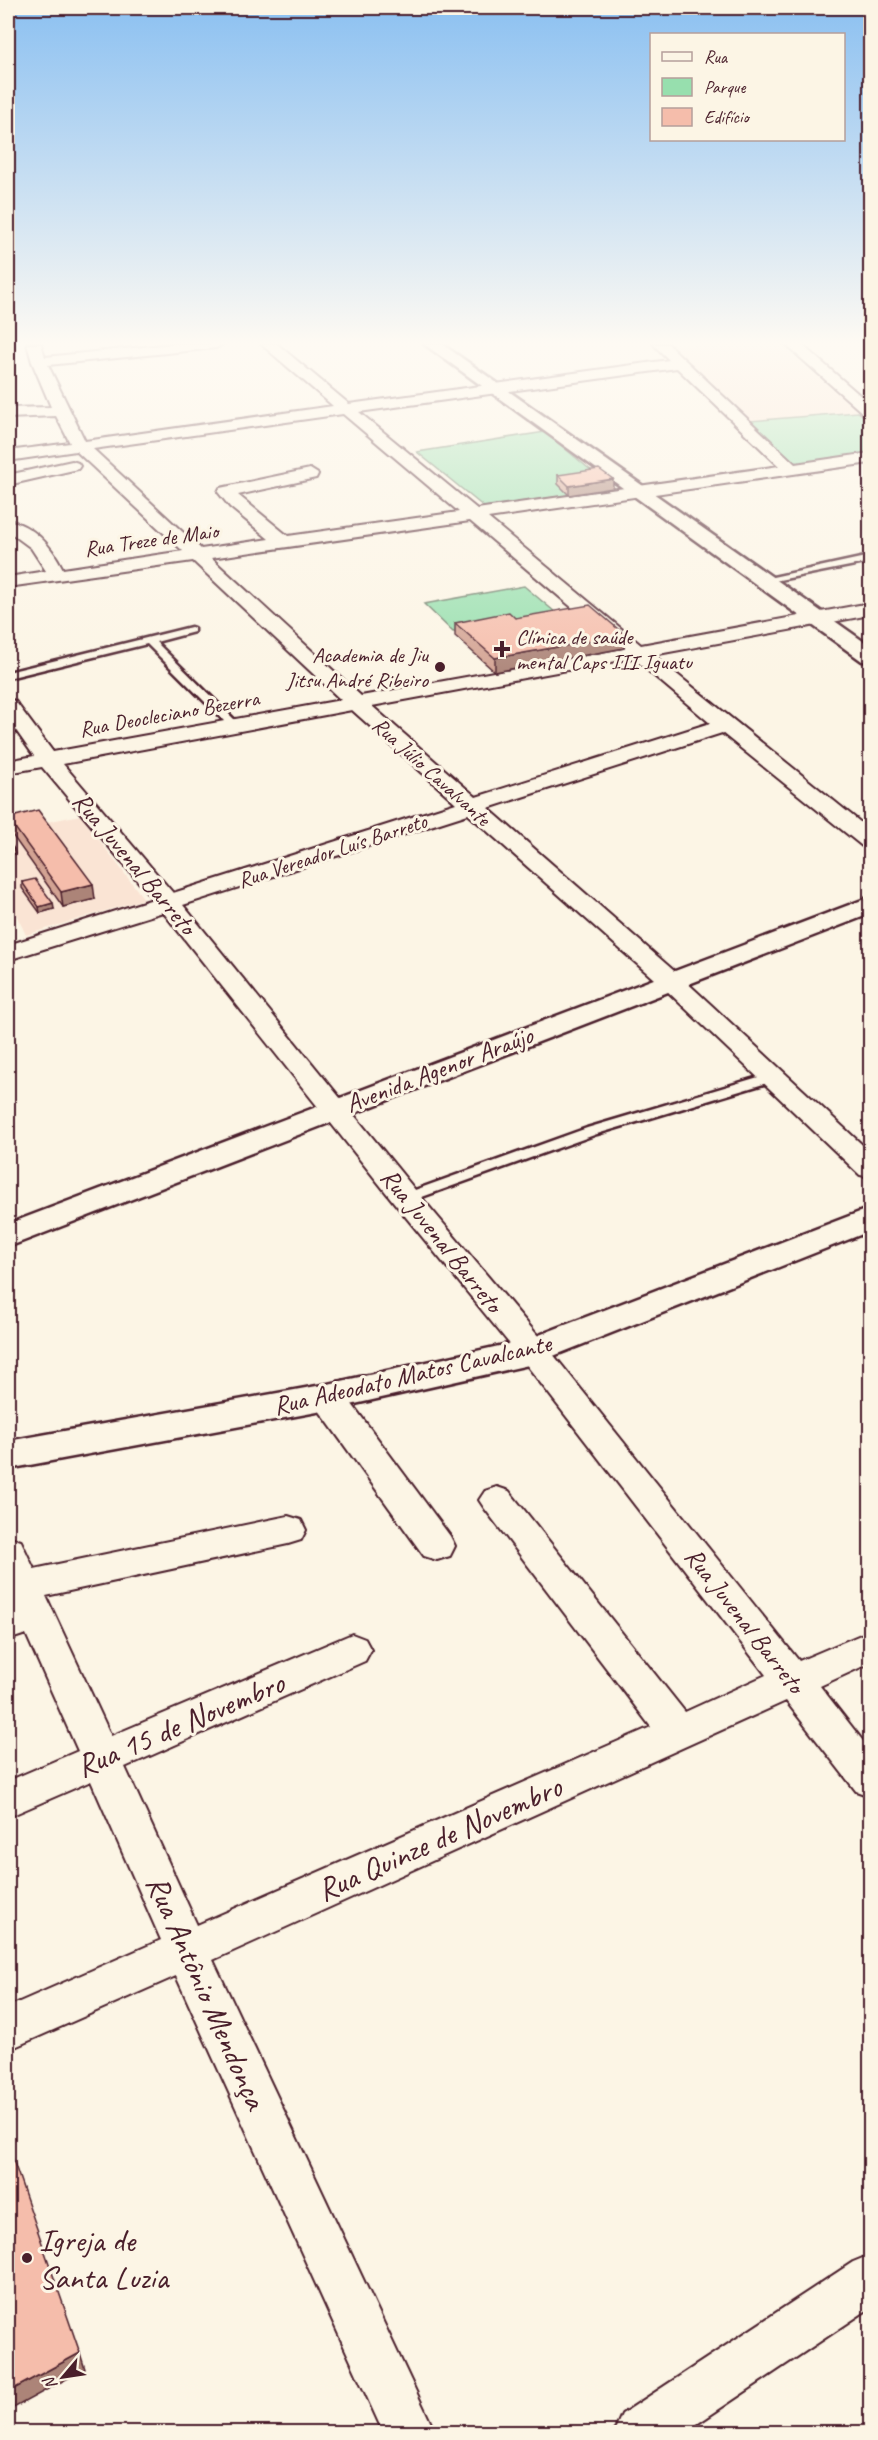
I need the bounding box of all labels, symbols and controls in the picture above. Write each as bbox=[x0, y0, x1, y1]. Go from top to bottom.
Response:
legend bbox=[650, 33, 845, 141]
text: Rua bbox=[704, 46, 729, 68]
text: Parque bbox=[704, 76, 746, 98]
text: Edifício bbox=[704, 106, 750, 128]
street label: Rua Treze de Maio bbox=[82, 516, 222, 563]
place label: Clínica de saúde mental Caps III Iguatu bbox=[516, 623, 694, 676]
marker: Clínica de saúde mental Caps III Iguatu bbox=[493, 640, 511, 658]
place label: Academia de Jiu Jitsu André Ribeiro bbox=[285, 641, 430, 694]
marker: Academia de Jiu Jitsu André Ribeiro bbox=[433, 660, 447, 674]
street label: Rua Deocleciano Bezerra bbox=[77, 684, 262, 744]
street label: Rua Júlio Cavalvante bbox=[366, 711, 498, 833]
street label: Rua Juvenal Barreto bbox=[65, 785, 206, 944]
street label: Rua Vereador Luís Barreto bbox=[234, 807, 431, 895]
street label: Avenida Agenor Araújo bbox=[341, 1018, 539, 1120]
street label: Rua Juvenal Barreto bbox=[373, 1161, 512, 1321]
street label: Rua Adeodato Matos Cavalcante bbox=[270, 1326, 556, 1423]
street label: Rua Juvenal Barreto bbox=[677, 1541, 814, 1702]
street label: Rua 15 de Novembro bbox=[70, 1662, 292, 1787]
street label: Rua Quinze de Novembro bbox=[311, 1765, 569, 1911]
street label: Rua Antônio Mendonça bbox=[137, 1869, 277, 2117]
place label: Igreja de Santa Luzia bbox=[39, 2220, 170, 2298]
marker: Igreja de Santa Luzia bbox=[20, 2251, 34, 2265]
north arrow bbox=[33, 2347, 93, 2407]
text: N bbox=[38, 2372, 62, 2393]

